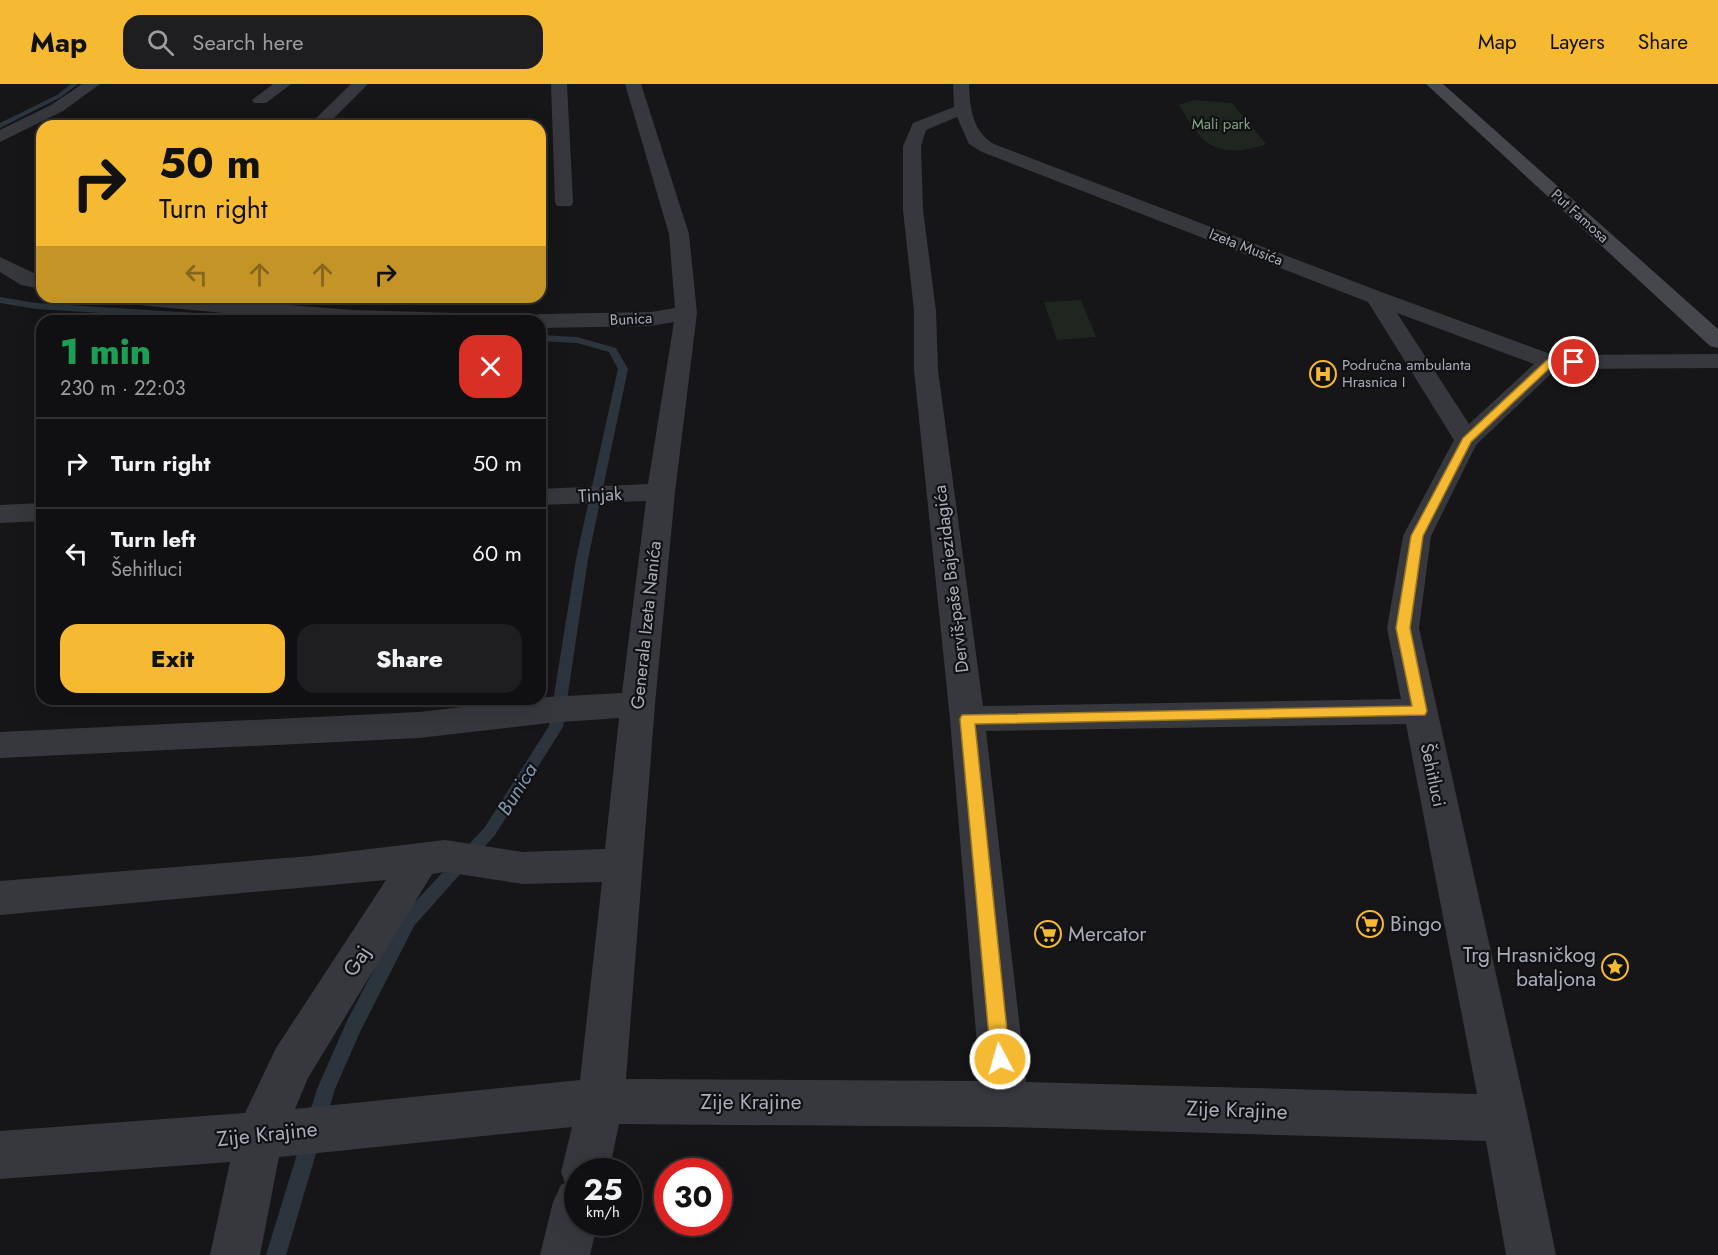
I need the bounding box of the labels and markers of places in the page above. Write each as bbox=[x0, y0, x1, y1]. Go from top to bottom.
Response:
pin bbox=[1548, 336, 1599, 387]
place label: Područna ambulanta Hrasnica I bbox=[1342, 354, 1471, 393]
hospital icon: Područna ambulanta Hrasnica I bbox=[1308, 359, 1338, 389]
supermarket icon: Bingo bbox=[1355, 909, 1385, 939]
place label: Bingo bbox=[1390, 909, 1442, 939]
supermarket icon: Mercator bbox=[1033, 919, 1063, 949]
place label: Mercator bbox=[1068, 919, 1147, 949]
place label: Trg Hrasničkog bataljona bbox=[1463, 940, 1596, 994]
place icon: Trg Hrasničkog bataljona bbox=[1600, 952, 1630, 982]

